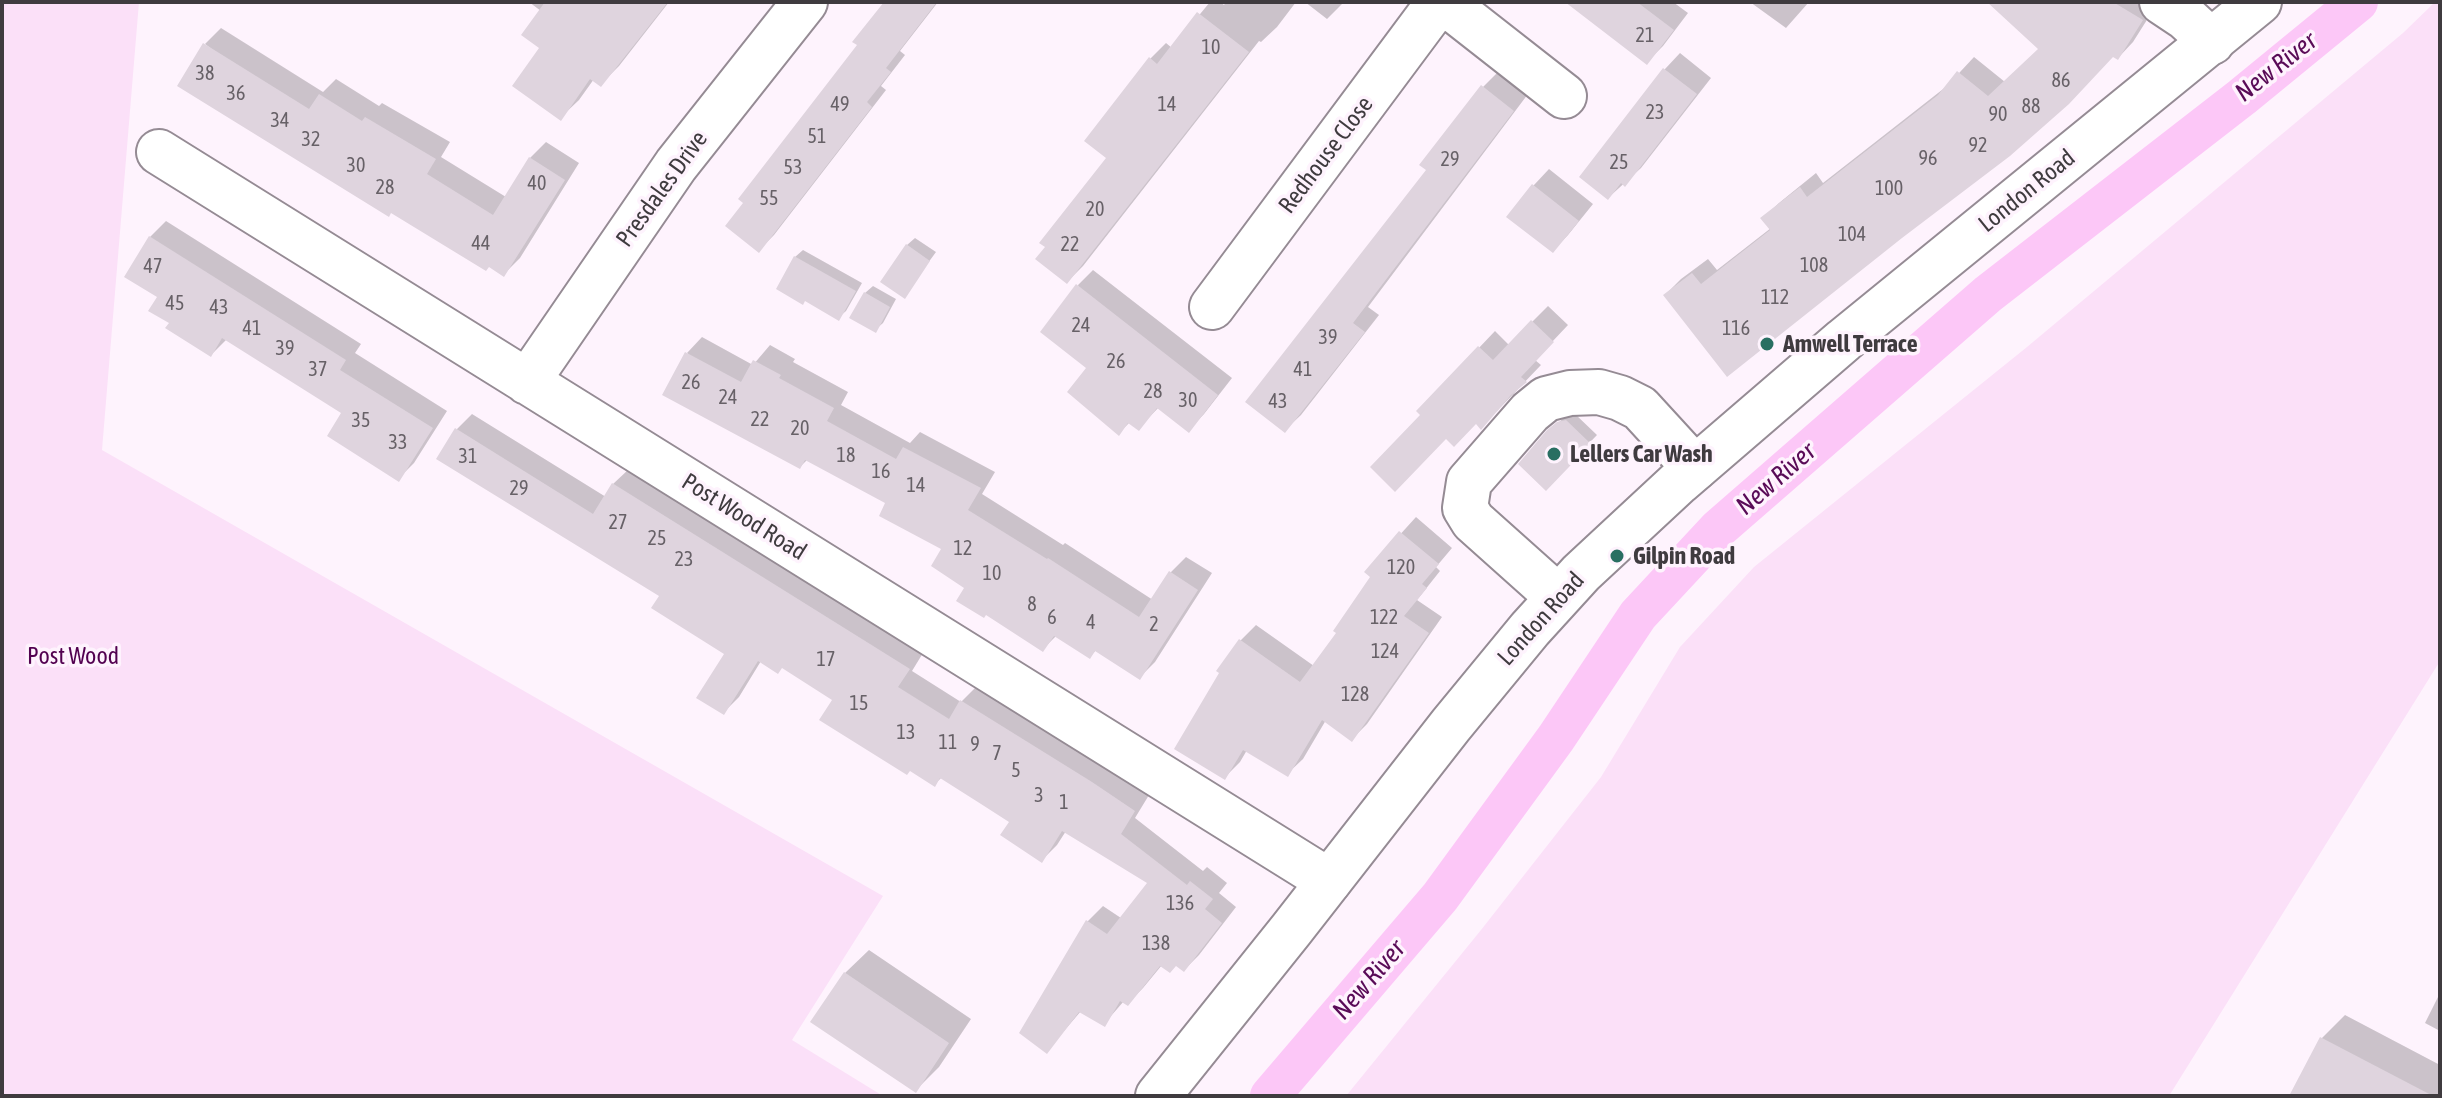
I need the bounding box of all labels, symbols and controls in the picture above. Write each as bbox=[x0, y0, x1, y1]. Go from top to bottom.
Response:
house number: 21 bbox=[1636, 24, 1654, 48]
water label: New River bbox=[2229, 26, 2323, 108]
house number: 10 bbox=[1202, 36, 1220, 60]
house number: 38 bbox=[196, 62, 214, 86]
house number: 86 bbox=[2052, 69, 2070, 93]
house number: 36 bbox=[227, 82, 245, 106]
street label: Redhouse Close bbox=[1273, 91, 1379, 219]
house number: 49 bbox=[831, 93, 849, 117]
house number: 14 bbox=[1158, 93, 1176, 117]
house number: 88 bbox=[2022, 95, 2040, 119]
house number: 23 bbox=[1646, 101, 1664, 125]
house number: 90 bbox=[1989, 103, 2007, 127]
house number: 34 bbox=[271, 109, 289, 133]
street label: Presdales Drive bbox=[610, 125, 714, 253]
house number: 51 bbox=[808, 125, 826, 149]
house number: 32 bbox=[302, 128, 320, 152]
house number: 92 bbox=[1969, 134, 1987, 158]
street label: London Road bbox=[1973, 143, 2081, 239]
house number: 96 bbox=[1919, 147, 1937, 171]
house number: 29 bbox=[1441, 148, 1459, 172]
house number: 25 bbox=[1610, 151, 1628, 175]
house number: 30 bbox=[347, 154, 365, 178]
house number: 53 bbox=[784, 156, 802, 180]
house number: 40 bbox=[528, 172, 546, 196]
house number: 28 bbox=[376, 176, 394, 200]
house number: 100 bbox=[1875, 177, 1903, 201]
house number: 55 bbox=[760, 187, 778, 211]
house number: 20 bbox=[1086, 198, 1104, 222]
house number: 104 bbox=[1838, 223, 1866, 247]
house number: 44 bbox=[472, 232, 490, 256]
house number: 22 bbox=[1061, 233, 1079, 257]
house number: 108 bbox=[1800, 254, 1828, 278]
house number: 47 bbox=[144, 255, 162, 279]
house number: 112 bbox=[1761, 286, 1789, 310]
house number: 45 bbox=[166, 292, 184, 316]
house number: 43 bbox=[210, 296, 228, 320]
house number: 24 bbox=[1072, 314, 1090, 338]
house number: 41 bbox=[243, 317, 261, 341]
house number: 116 bbox=[1722, 317, 1750, 341]
house number: 39 bbox=[1319, 326, 1337, 350]
place label: Amwell Terrace bbox=[1783, 330, 1918, 358]
marker: Amwell Terrace bbox=[1758, 335, 1776, 353]
house number: 39 bbox=[276, 337, 294, 361]
house number: 26 bbox=[1107, 350, 1125, 374]
house number: 37 bbox=[309, 358, 327, 382]
house number: 41 bbox=[1294, 358, 1312, 382]
house number: 26 bbox=[682, 371, 700, 395]
house number: 28 bbox=[1144, 380, 1162, 404]
house number: 24 bbox=[719, 386, 737, 410]
house number: 30 bbox=[1179, 389, 1197, 413]
house number: 43 bbox=[1269, 390, 1287, 414]
house number: 22 bbox=[751, 408, 769, 432]
house number: 35 bbox=[352, 409, 370, 433]
house number: 20 bbox=[791, 417, 809, 441]
house number: 33 bbox=[389, 431, 407, 455]
water label: New River bbox=[1730, 436, 1822, 522]
place label: Lellers Car Wash bbox=[1570, 440, 1713, 468]
house number: 18 bbox=[837, 444, 855, 468]
house number: 31 bbox=[459, 445, 477, 469]
marker: Lellers Car Wash bbox=[1545, 445, 1563, 463]
house number: 16 bbox=[872, 460, 890, 484]
street label: Post Wood Road bbox=[677, 467, 811, 567]
house number: 14 bbox=[907, 474, 925, 498]
house number: 29 bbox=[510, 477, 528, 501]
house number: 27 bbox=[609, 511, 627, 535]
house number: 25 bbox=[648, 527, 666, 551]
house number: 12 bbox=[954, 537, 972, 561]
place label: Gilpin Road bbox=[1633, 542, 1735, 570]
marker: Gilpin Road bbox=[1608, 547, 1626, 565]
house number: 23 bbox=[675, 548, 693, 572]
house number: 120 bbox=[1387, 556, 1415, 580]
house number: 10 bbox=[983, 562, 1001, 586]
street label: London Road bbox=[1492, 566, 1590, 672]
house number: 8 bbox=[1027, 593, 1037, 617]
house number: 6 bbox=[1047, 606, 1057, 630]
house number: 122 bbox=[1370, 606, 1398, 630]
house number: 4 bbox=[1086, 611, 1096, 635]
house number: 2 bbox=[1149, 613, 1159, 637]
house number: 124 bbox=[1371, 640, 1399, 664]
park label: Post Wood bbox=[27, 642, 119, 670]
house number: 17 bbox=[817, 648, 835, 672]
house number: 128 bbox=[1341, 683, 1369, 707]
house number: 15 bbox=[850, 692, 868, 716]
house number: 13 bbox=[897, 721, 915, 745]
house number: 11 bbox=[939, 731, 957, 755]
house number: 9 bbox=[970, 733, 980, 757]
house number: 7 bbox=[992, 742, 1002, 766]
house number: 5 bbox=[1011, 759, 1021, 783]
house number: 3 bbox=[1034, 784, 1044, 808]
house number: 1 bbox=[1059, 791, 1069, 815]
house number: 136 bbox=[1166, 892, 1194, 916]
house number: 138 bbox=[1142, 932, 1170, 956]
water label: New River bbox=[1326, 934, 1412, 1026]

